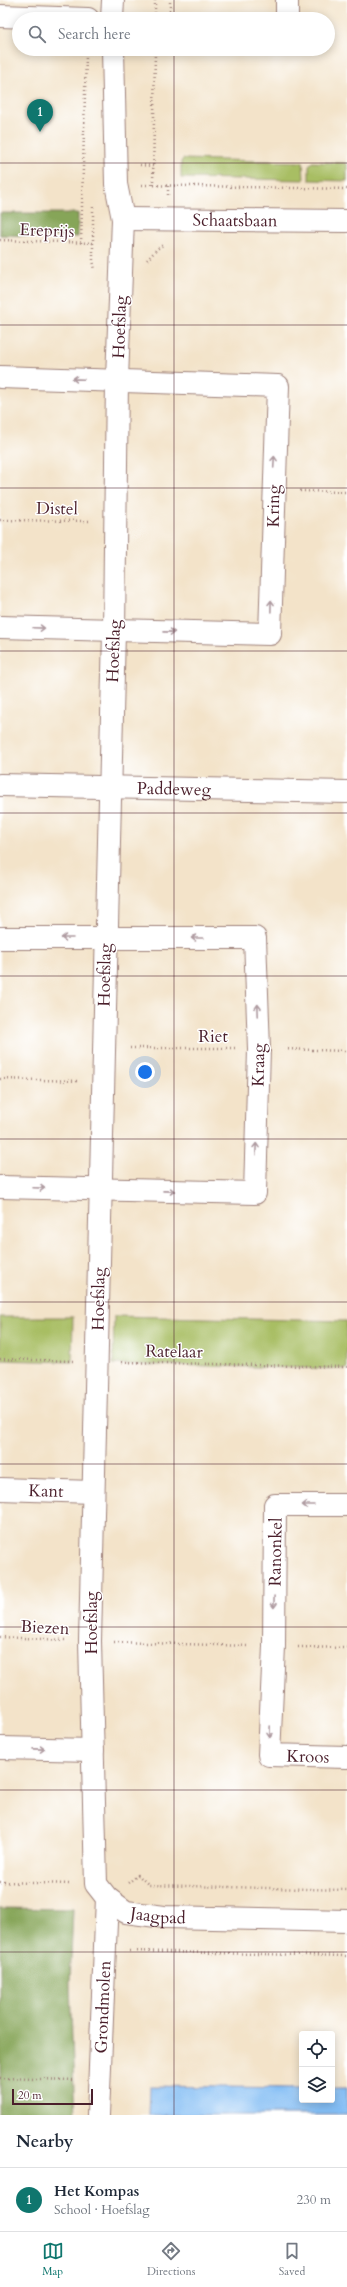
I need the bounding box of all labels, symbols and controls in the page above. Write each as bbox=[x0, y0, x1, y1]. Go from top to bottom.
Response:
search box bbox=[12, 12, 335, 56]
icon: search bbox=[26, 23, 48, 45]
text: Search here bbox=[58, 24, 131, 44]
pin: 1 bbox=[27, 99, 53, 132]
street label: Schaatsbaan bbox=[192, 209, 278, 232]
street label: Ereprijs bbox=[19, 218, 75, 243]
street label: Hoefslag bbox=[107, 295, 132, 359]
one-way arrow bbox=[72, 375, 85, 383]
one-way arrow bbox=[271, 456, 278, 469]
street label: Kring bbox=[262, 484, 285, 528]
street label: Distel bbox=[36, 497, 79, 520]
one-way arrow bbox=[267, 600, 275, 613]
street label: Hoefslag bbox=[101, 619, 126, 683]
one-way arrow bbox=[32, 625, 45, 632]
one-way arrow bbox=[162, 628, 175, 636]
street label: Paddeweg bbox=[137, 777, 212, 801]
one-way arrow bbox=[61, 934, 74, 942]
one-way arrow bbox=[191, 934, 204, 942]
street label: Hoefslag bbox=[92, 943, 117, 1007]
one-way arrow bbox=[254, 1004, 262, 1017]
street label: Riet bbox=[198, 1025, 228, 1048]
street label: Kraag bbox=[247, 1043, 270, 1087]
your location bbox=[135, 1062, 155, 1082]
one-way arrow bbox=[253, 1143, 260, 1156]
one-way arrow bbox=[32, 1185, 45, 1192]
one-way arrow bbox=[162, 1187, 175, 1195]
street label: Hoefslag bbox=[86, 1267, 111, 1331]
street label: Ratelaar bbox=[145, 1340, 204, 1364]
street label: Kant bbox=[28, 1479, 64, 1503]
one-way arrow bbox=[302, 1501, 315, 1509]
street label: Ranonkel bbox=[263, 1517, 288, 1587]
street label: Hoefslag bbox=[80, 1591, 103, 1655]
one-way arrow bbox=[270, 1595, 278, 1608]
street label: Biezen bbox=[20, 1615, 70, 1640]
one-way arrow bbox=[267, 1725, 274, 1738]
street label: Kroos bbox=[286, 1744, 330, 1769]
one-way arrow bbox=[32, 1745, 45, 1753]
street label: Jaagpad bbox=[126, 1901, 186, 1929]
street label: Grondmolen bbox=[90, 1960, 116, 2054]
map controls bbox=[299, 2031, 335, 2103]
button: locate bbox=[299, 2031, 335, 2067]
button: layers bbox=[299, 2067, 335, 2103]
scale bar bbox=[12, 2087, 93, 2106]
text: 20 m bbox=[18, 2088, 42, 2103]
text: Nearby bbox=[16, 2130, 73, 2153]
text: Het Kompas bbox=[54, 2181, 139, 2201]
text: 1 bbox=[26, 2191, 32, 2209]
text: 230 m bbox=[297, 2191, 331, 2209]
text: School · Hoefslag bbox=[54, 2201, 150, 2219]
tab: Map bbox=[42, 2240, 64, 2279]
tab: Directions bbox=[147, 2240, 195, 2279]
tab: Saved bbox=[279, 2240, 305, 2279]

